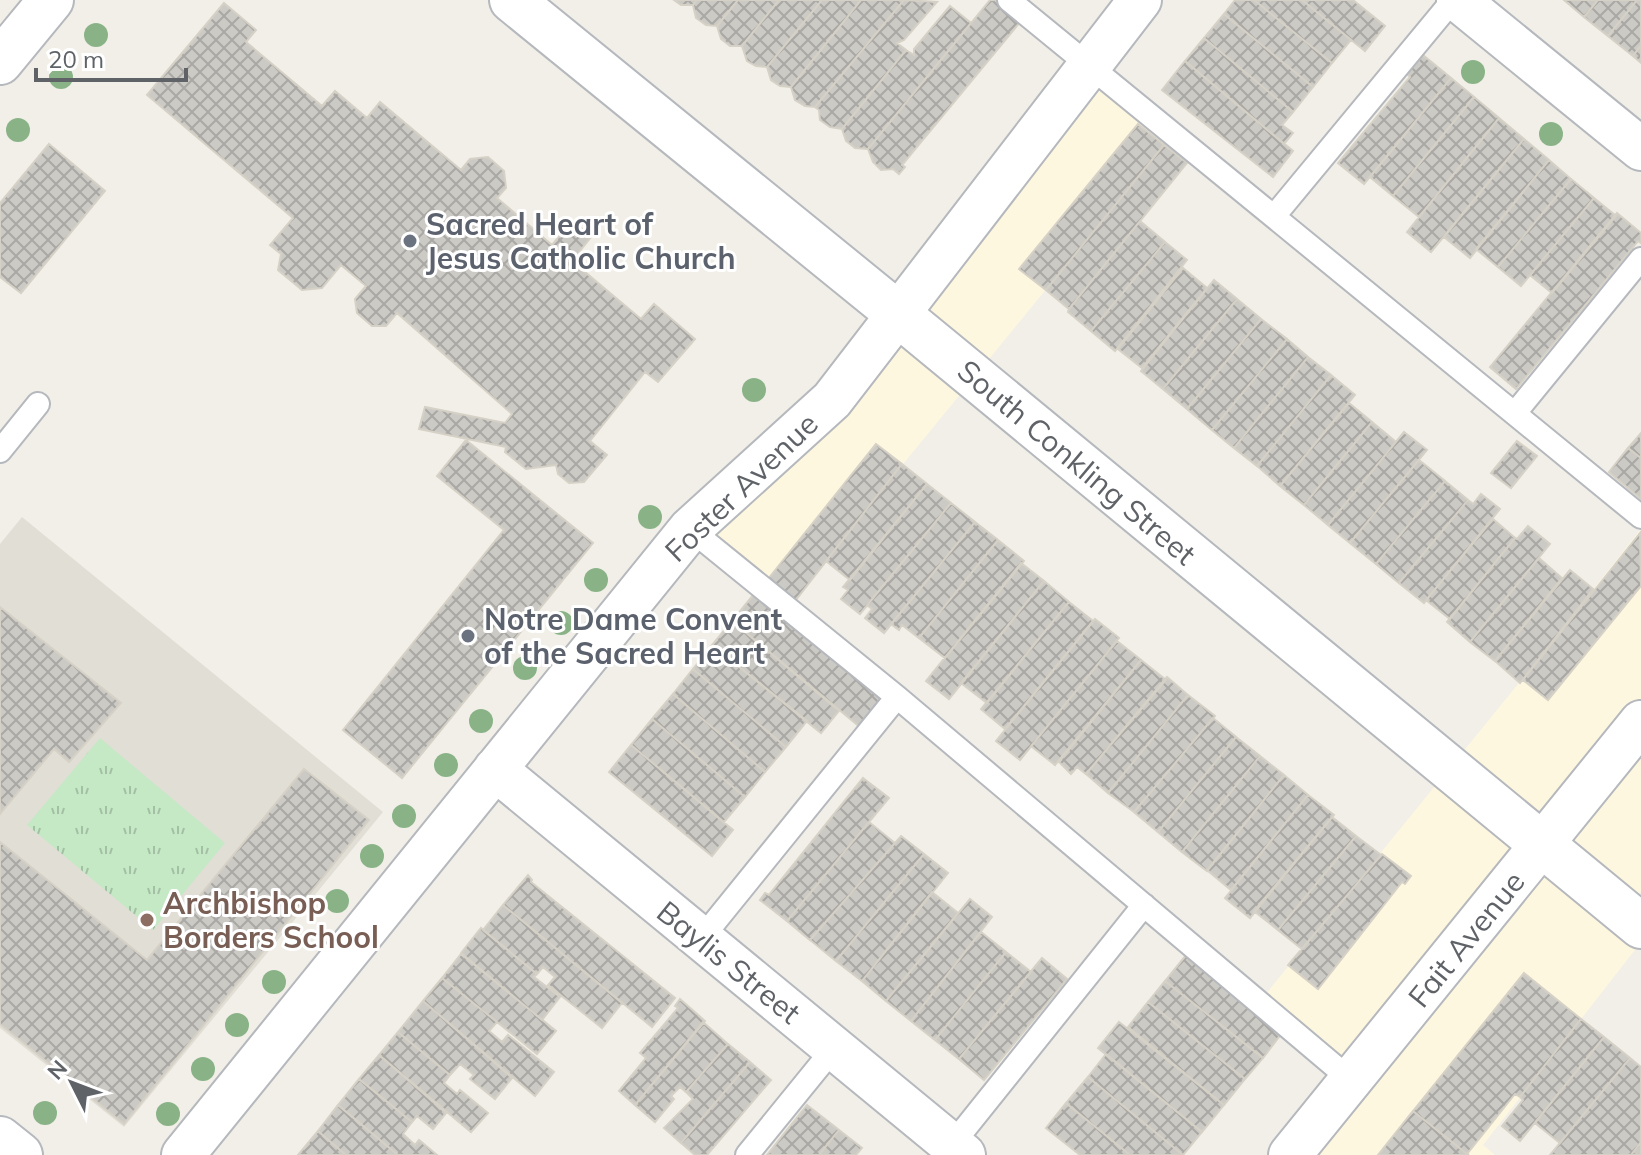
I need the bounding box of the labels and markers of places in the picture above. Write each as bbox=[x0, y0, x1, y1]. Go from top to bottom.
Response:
place label: Sacred Heart of Jesus Catholic Church bbox=[426, 205, 736, 277]
marker: Sacred Heart of Jesus Catholic Church bbox=[401, 232, 419, 250]
place label: Notre Dame Convent of the Sacred Heart bbox=[484, 600, 782, 672]
marker: Notre Dame Convent of the Sacred Heart bbox=[459, 627, 477, 645]
place label: Archbishop Borders School bbox=[163, 884, 379, 956]
marker: Archbishop Borders School bbox=[138, 911, 156, 929]

